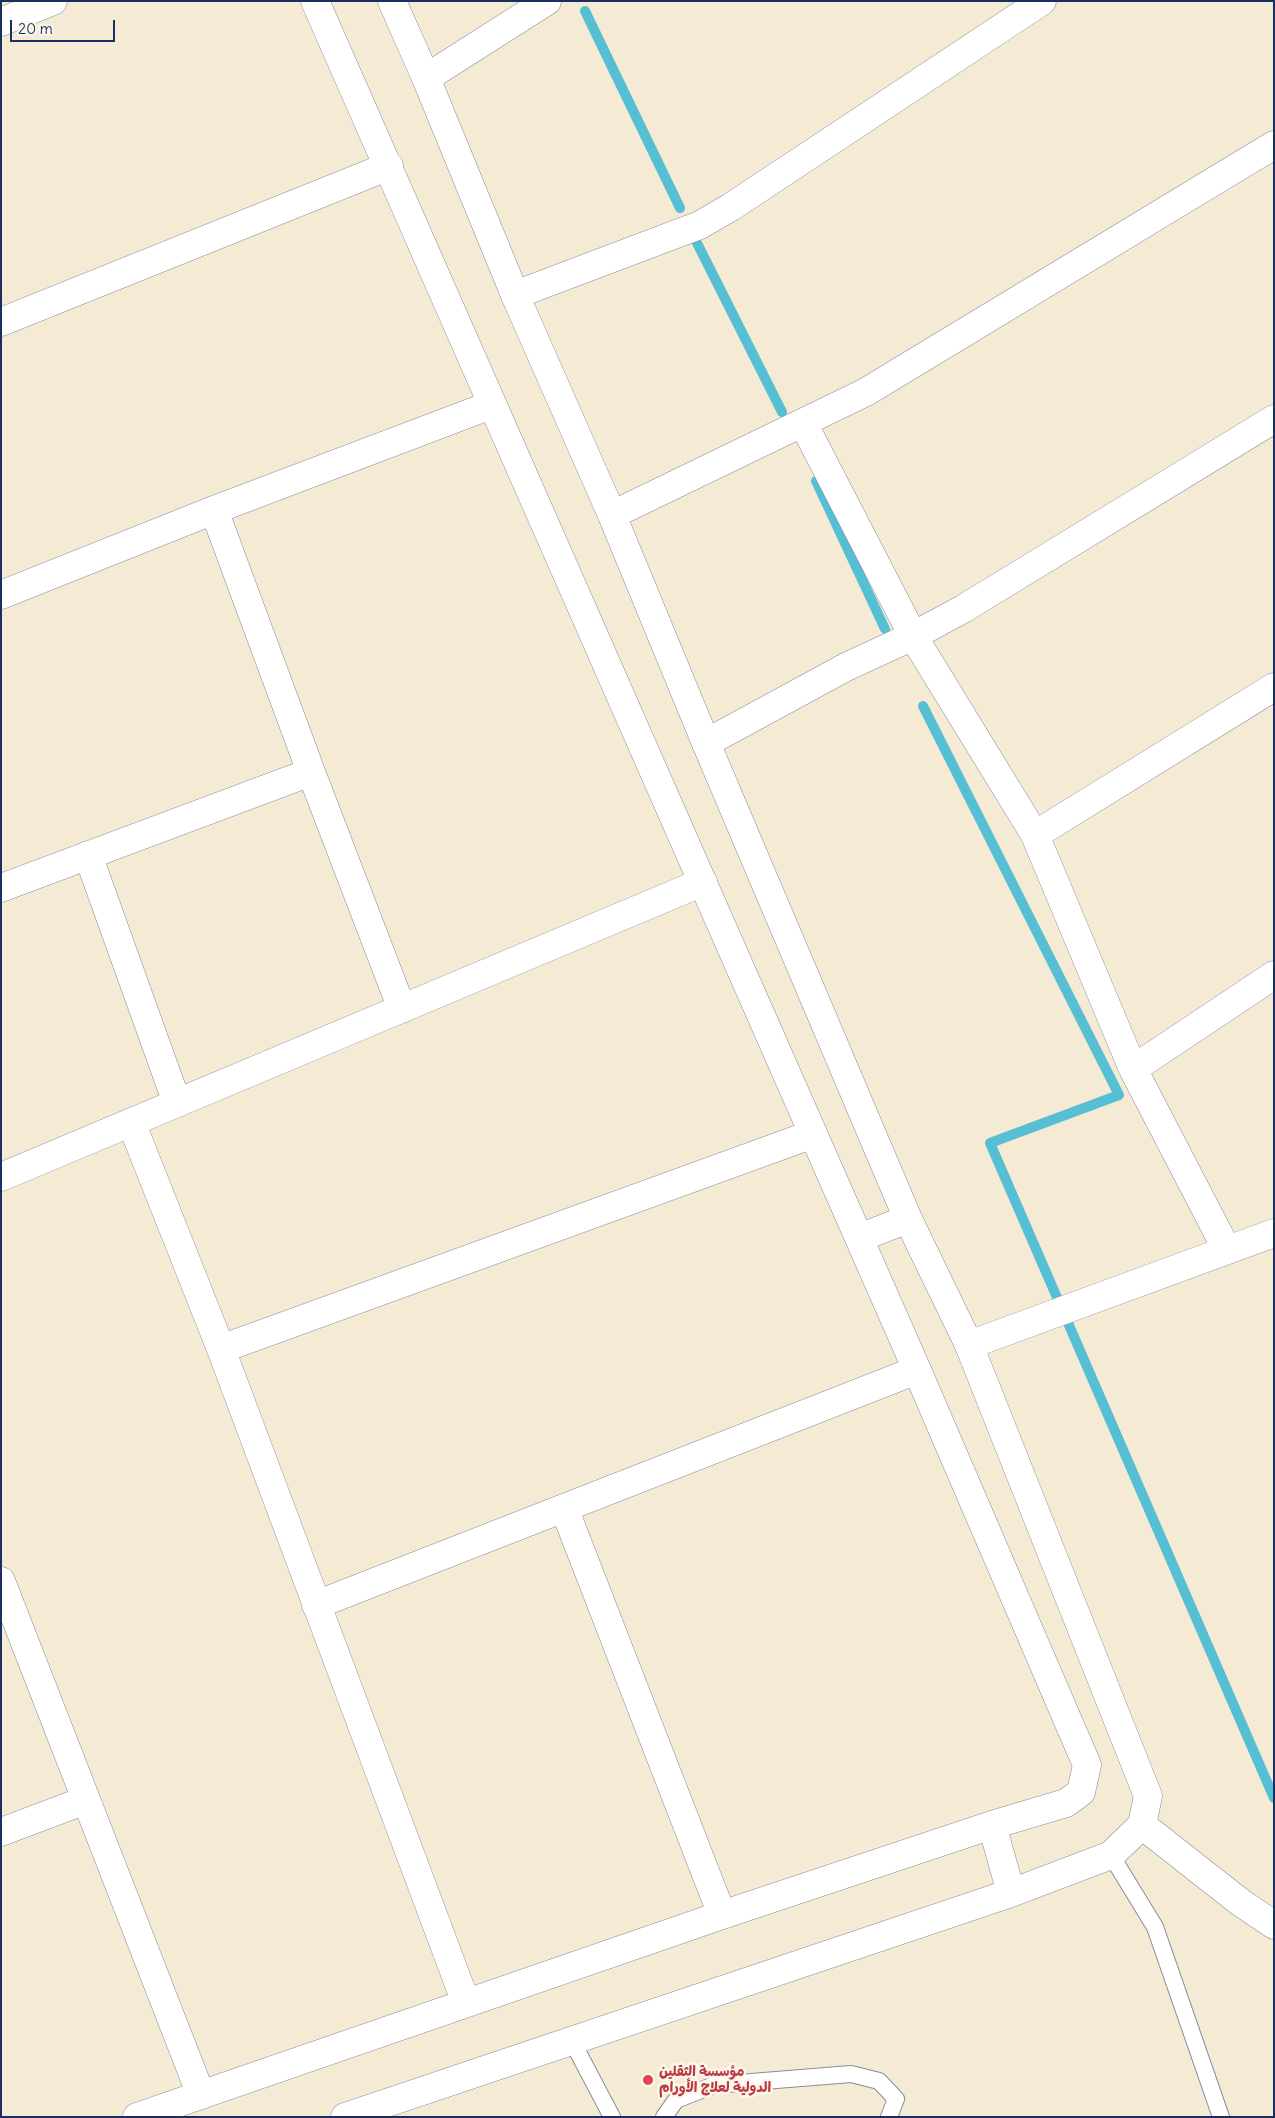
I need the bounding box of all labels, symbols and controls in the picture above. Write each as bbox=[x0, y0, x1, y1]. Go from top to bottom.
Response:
scale bar bbox=[12, 10, 118, 42]
text: 20 m bbox=[18, 19, 53, 38]
place label: مؤسسة الثقلين الدولية لعلاج الأورام bbox=[659, 2064, 771, 2096]
marker: مؤسسة الثقلين الدولية لعلاج الأورام bbox=[641, 2073, 655, 2087]

